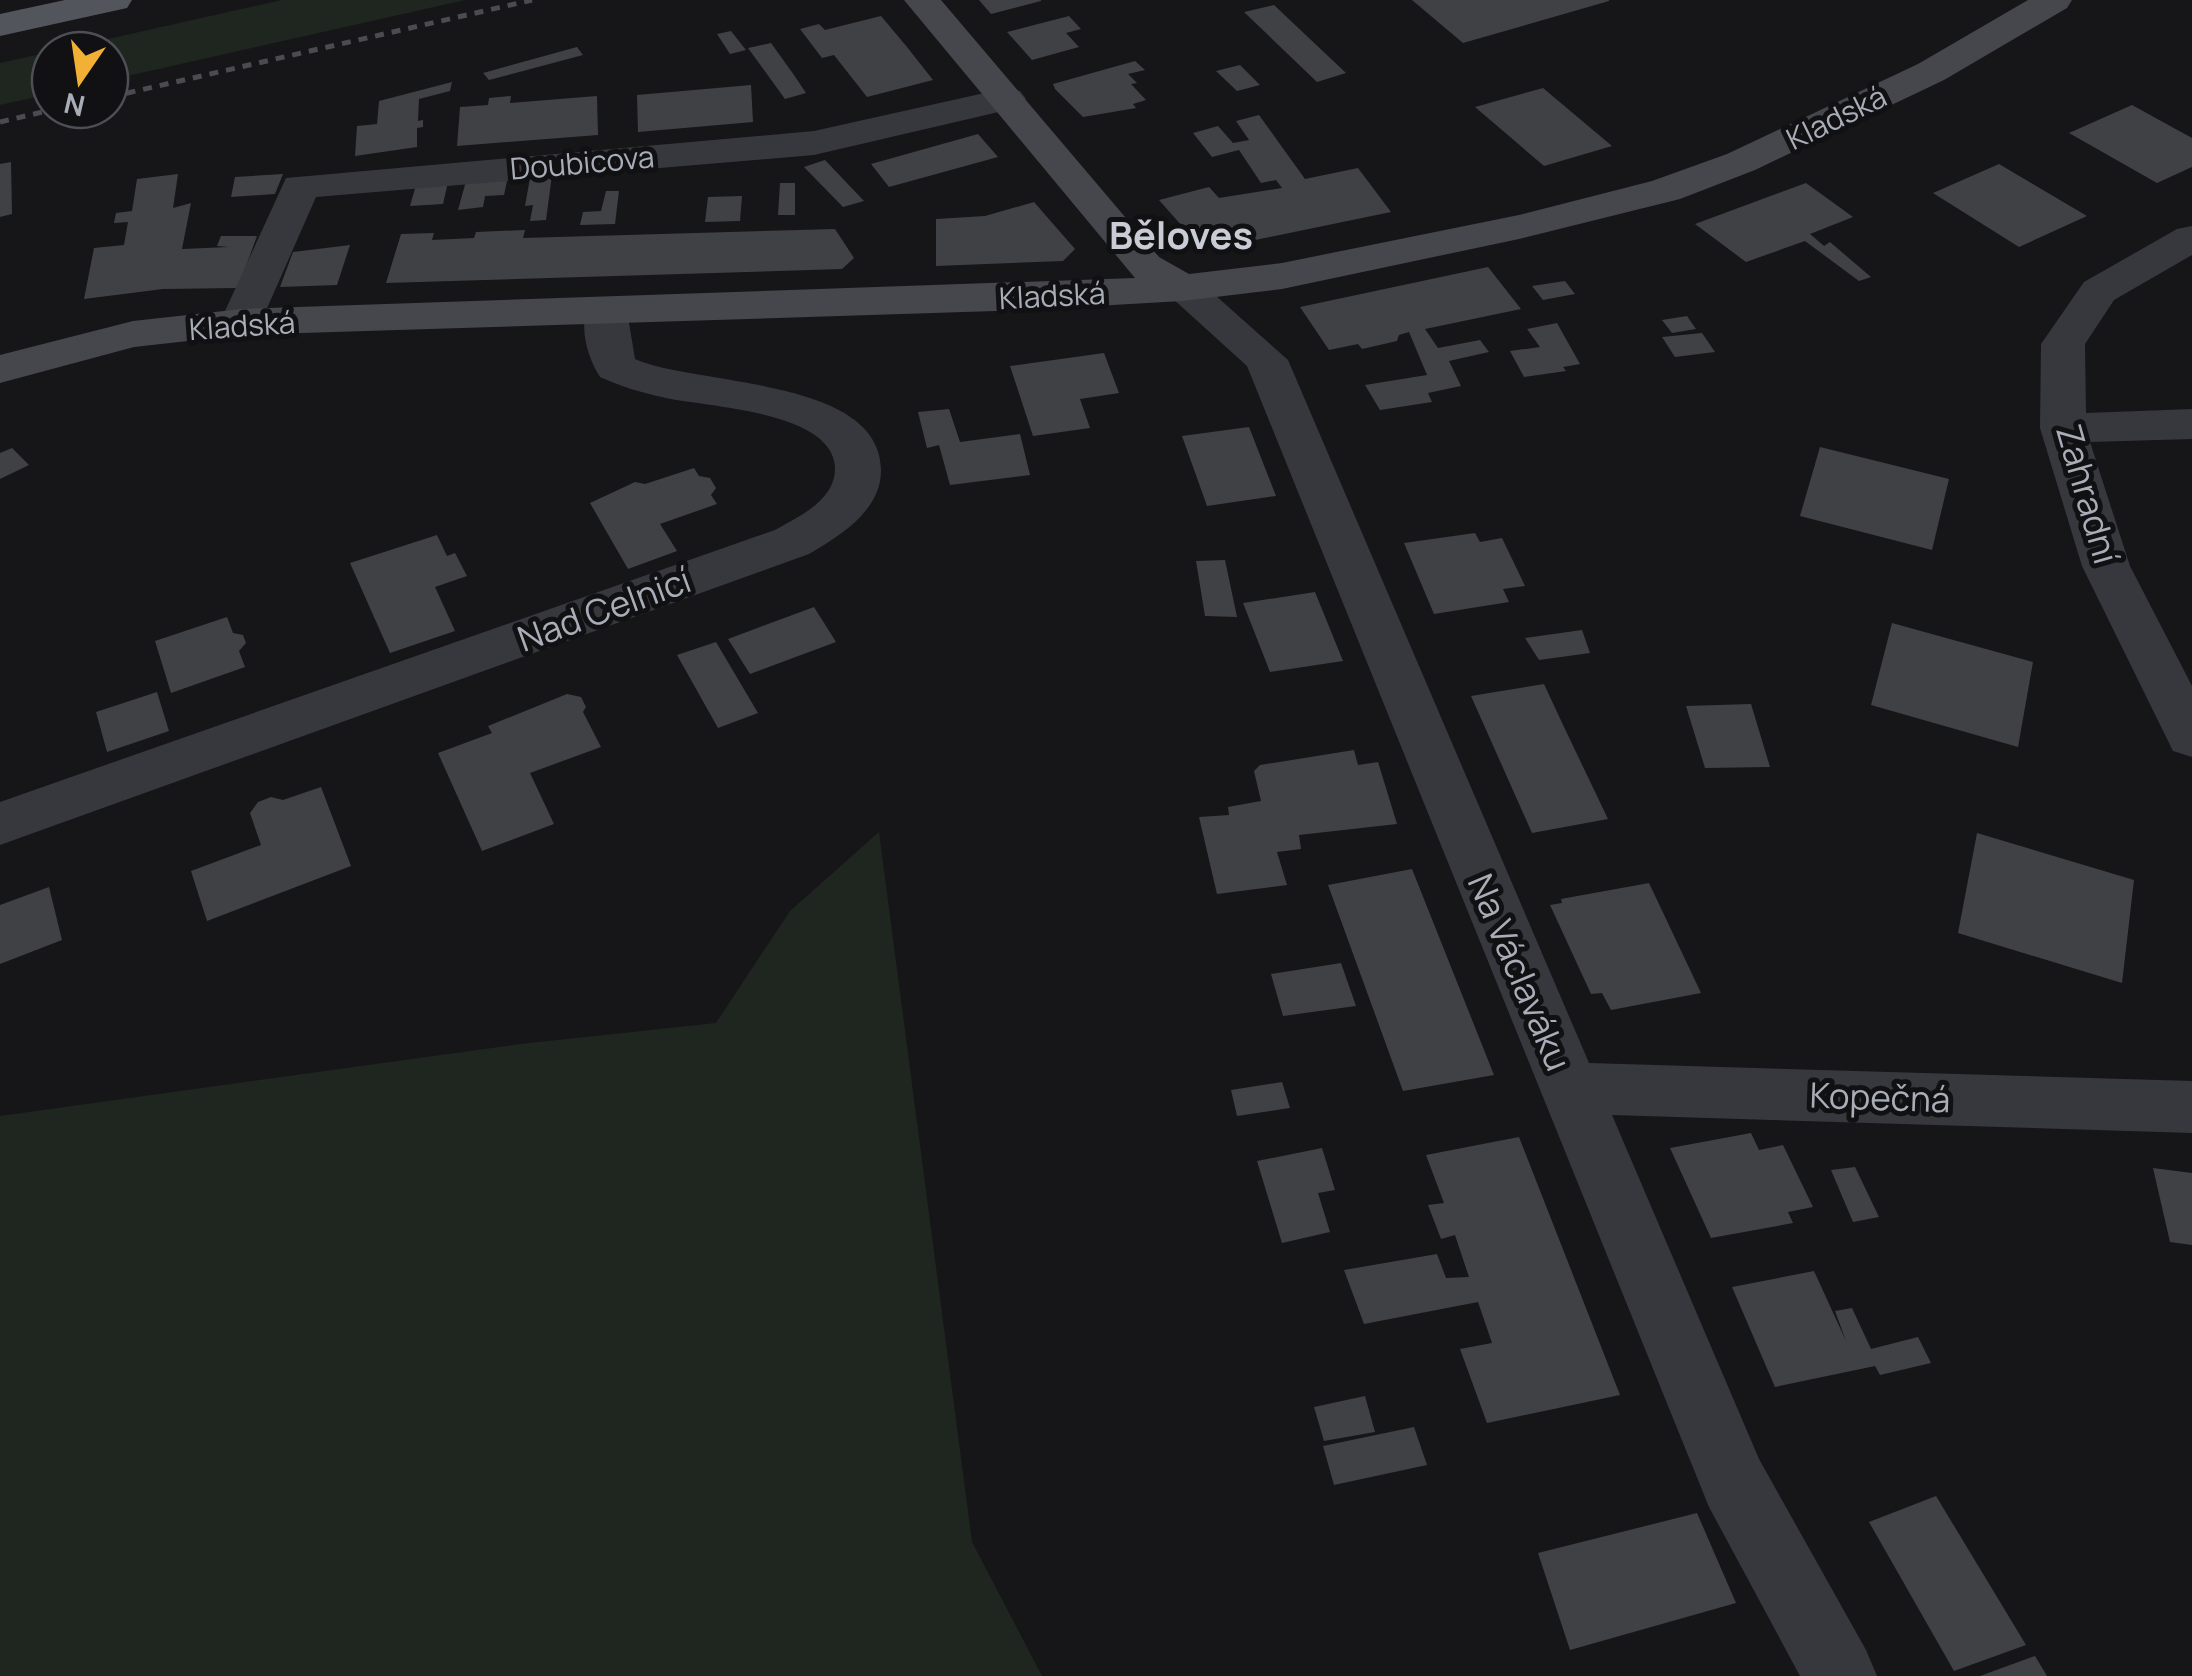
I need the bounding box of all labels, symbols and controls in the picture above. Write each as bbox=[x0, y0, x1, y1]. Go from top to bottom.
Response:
north arrow bbox=[30, 30, 130, 130]
street label: Kladská bbox=[1779, 75, 1893, 159]
text: N bbox=[60, 85, 88, 126]
street label: Doubicova bbox=[508, 135, 656, 189]
district label: Běloves bbox=[1109, 208, 1253, 260]
street label: Kladská bbox=[998, 272, 1106, 318]
street label: Kladská bbox=[187, 301, 297, 349]
street label: Zahradní bbox=[2045, 419, 2131, 569]
street label: Nad Celnicí bbox=[511, 556, 697, 662]
street label: Na Václaváku bbox=[1457, 866, 1583, 1078]
street label: Kopečná bbox=[1809, 1071, 1951, 1123]

